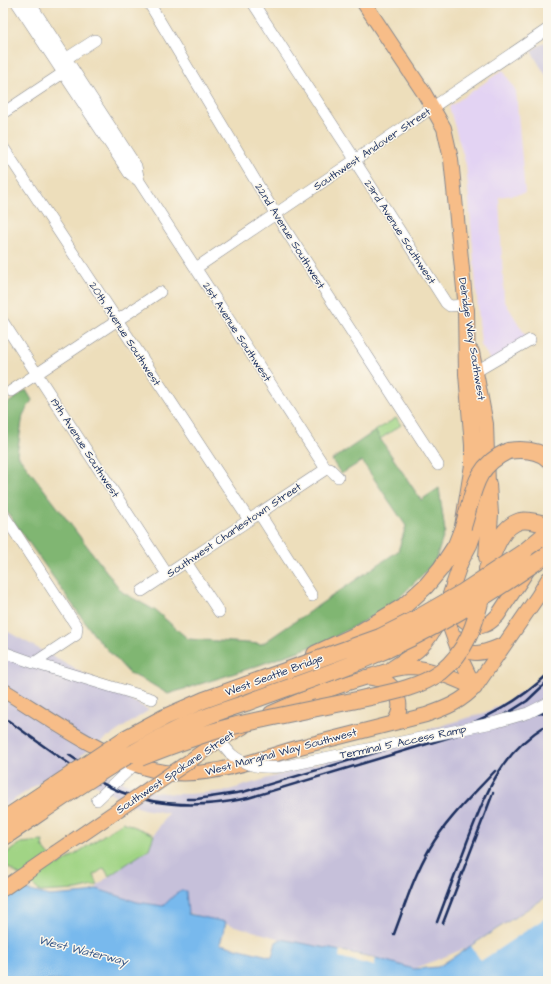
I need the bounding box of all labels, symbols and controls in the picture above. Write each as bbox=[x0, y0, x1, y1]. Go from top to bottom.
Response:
street label: Southwest Andover Street bbox=[310, 104, 434, 194]
street label: 23rd Avenue Southwest bbox=[361, 177, 440, 288]
street label: 22nd Avenue Southwest bbox=[251, 180, 329, 292]
street label: Delridge Way Southwest bbox=[454, 277, 489, 402]
street label: 20th Avenue Southwest bbox=[86, 279, 165, 389]
street label: 21st Avenue Southwest bbox=[199, 279, 275, 385]
street label: 19th Avenue Southwest bbox=[47, 395, 123, 501]
street label: Southwest Charlestown Street bbox=[164, 479, 305, 581]
street label: West Seattle Bridge bbox=[223, 650, 325, 701]
street label: Terminal 5 Access Ramp bbox=[338, 721, 468, 763]
street label: West Marginal Way Southwest bbox=[204, 724, 359, 780]
street label: Southwest Spokane Street bbox=[113, 726, 237, 817]
water label: West Waterway bbox=[37, 932, 131, 971]

